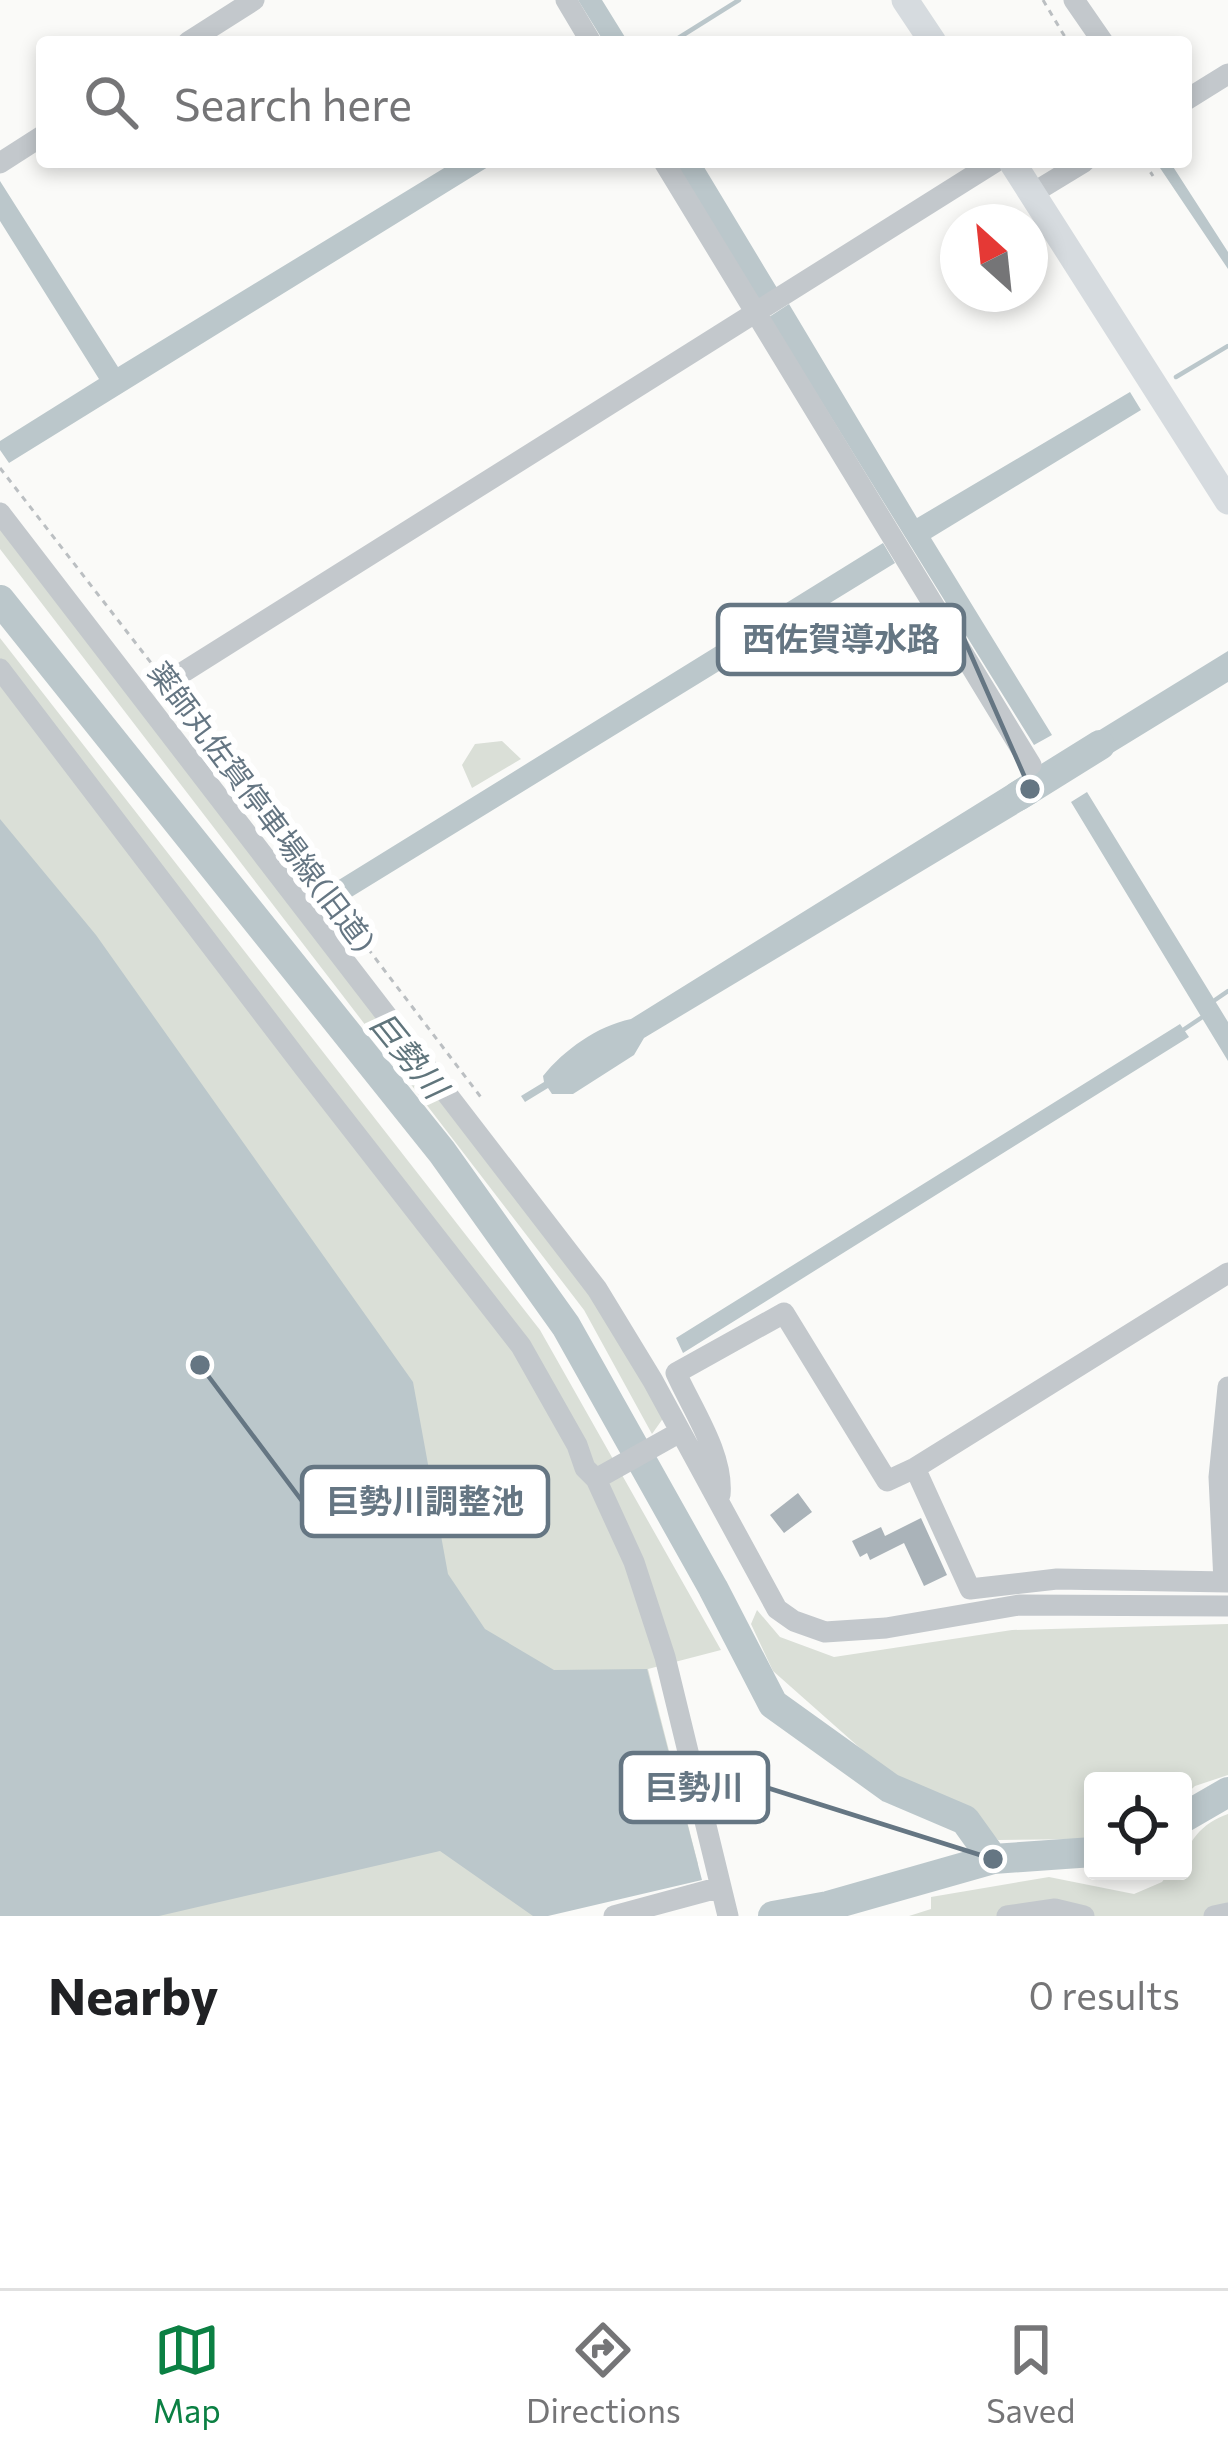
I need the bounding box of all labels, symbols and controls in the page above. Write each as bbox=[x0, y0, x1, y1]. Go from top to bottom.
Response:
search box bbox=[36, 36, 1192, 168]
icon: search bbox=[78, 69, 144, 135]
text: Search here bbox=[174, 75, 412, 130]
north arrow bbox=[940, 204, 1048, 312]
callout: 西佐賀導水路 bbox=[718, 605, 964, 674]
text: 西佐賀導水路 bbox=[742, 617, 940, 658]
street label: 薬師丸佐賀停車場線(旧道) bbox=[142, 654, 384, 958]
water label: 巨勢川 bbox=[363, 1003, 459, 1108]
callout: 巨勢川調整池 bbox=[302, 1467, 548, 1536]
text: 巨勢川調整池 bbox=[326, 1479, 524, 1520]
callout: 巨勢川 bbox=[621, 1753, 768, 1822]
text: 巨勢川 bbox=[645, 1765, 744, 1806]
map controls bbox=[1084, 1772, 1192, 1880]
button: locate bbox=[1084, 1772, 1192, 1880]
text: Nearby bbox=[48, 1963, 218, 2026]
text: 0 results bbox=[1028, 1970, 1180, 2018]
tab: Map bbox=[153, 2317, 221, 2430]
tab: Directions bbox=[526, 2317, 681, 2430]
tab: Saved bbox=[986, 2317, 1075, 2430]

